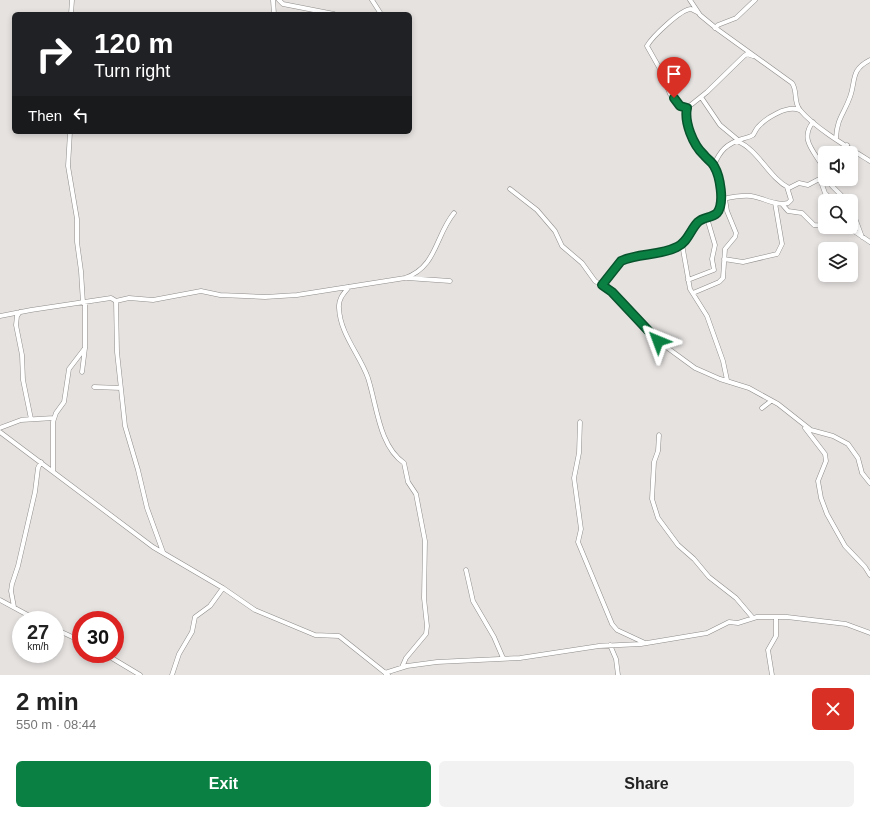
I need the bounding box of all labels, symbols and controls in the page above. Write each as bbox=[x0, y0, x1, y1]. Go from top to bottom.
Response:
icon: right bbox=[28, 28, 80, 80]
text: 120 m bbox=[94, 28, 173, 59]
pin bbox=[657, 57, 691, 98]
text: Turn right bbox=[94, 61, 170, 81]
icon: arrive bbox=[663, 63, 685, 85]
icon: left bbox=[70, 104, 92, 126]
text: Then bbox=[28, 107, 62, 124]
map controls bbox=[818, 146, 858, 282]
button: sound bbox=[818, 146, 858, 186]
button: search bbox=[818, 194, 858, 234]
button: layers bbox=[818, 242, 858, 282]
position arrow bbox=[637, 320, 679, 362]
speed limit sign: 30 bbox=[72, 611, 124, 663]
text: 27 bbox=[27, 621, 49, 643]
text: km/h bbox=[27, 641, 49, 652]
text: 2 min bbox=[16, 688, 79, 715]
button: close bbox=[812, 688, 854, 730]
text: 550 m · 08:44 bbox=[16, 717, 96, 732]
button: Exit bbox=[16, 761, 431, 807]
button: Share bbox=[439, 761, 854, 807]

